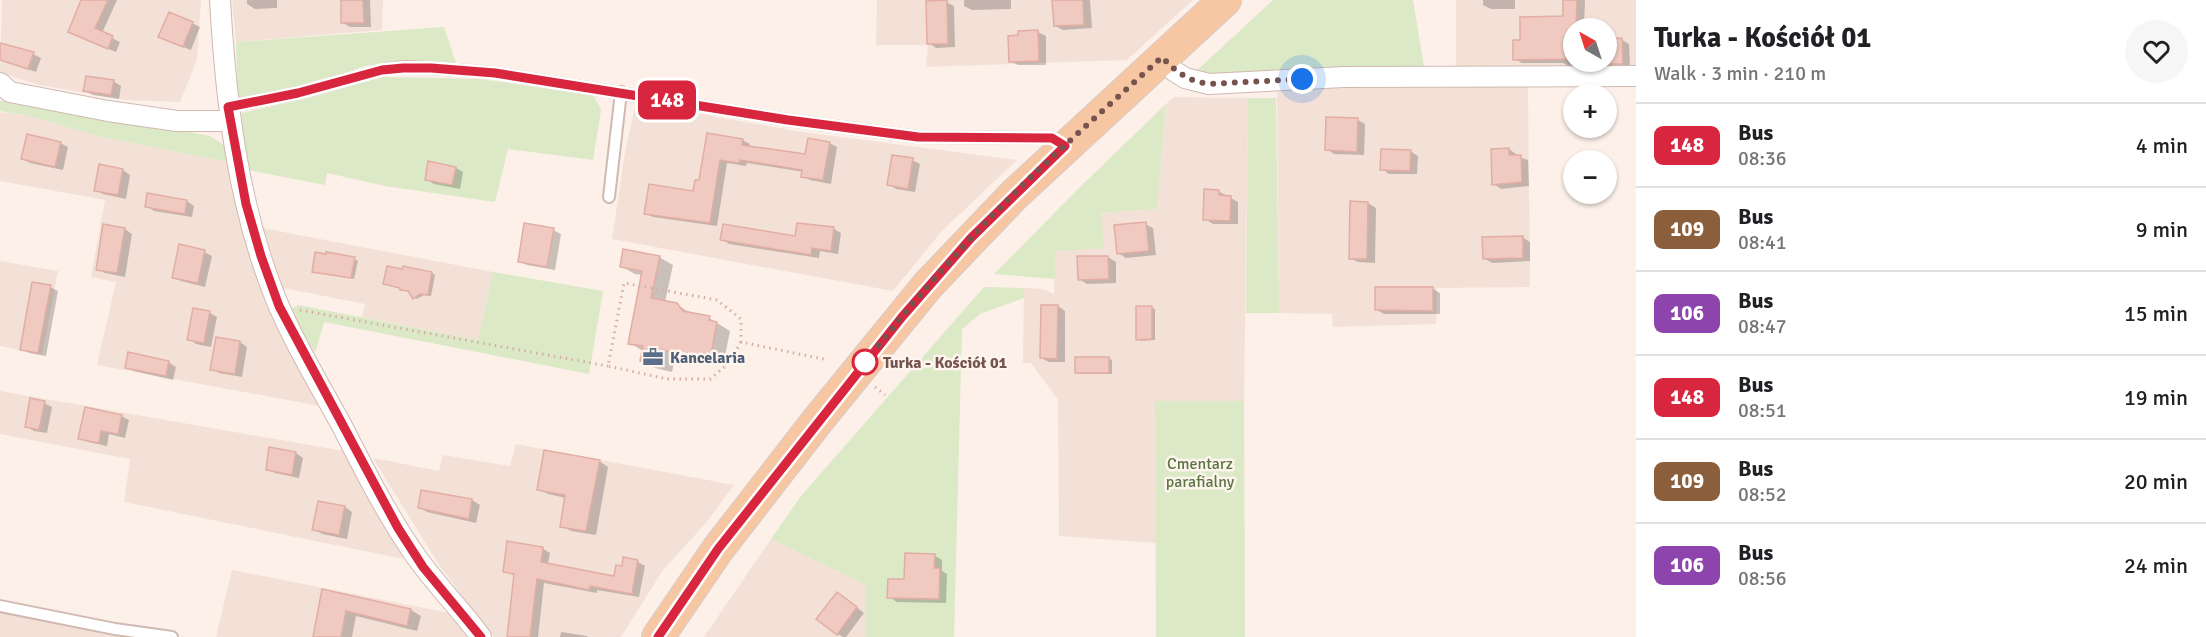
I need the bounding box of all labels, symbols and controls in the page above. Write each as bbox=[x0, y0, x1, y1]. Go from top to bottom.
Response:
north arrow bbox=[1563, 18, 1617, 72]
map controls bbox=[1563, 18, 1617, 204]
button: heart bbox=[2125, 20, 2188, 83]
text: Turka - Kościół 01 bbox=[1654, 21, 1871, 55]
text: Walk · 3 min · 210 m bbox=[1654, 61, 1826, 86]
your location bbox=[1287, 64, 1317, 94]
line badge: 148 bbox=[632, 80, 702, 120]
button: + bbox=[1563, 84, 1617, 138]
text: 148 bbox=[650, 87, 684, 113]
text: Bus bbox=[1738, 119, 1773, 146]
text: 148 bbox=[1670, 132, 1704, 158]
text: 4 min bbox=[2136, 132, 2188, 159]
text: 08:36 bbox=[1738, 146, 1787, 171]
button: − bbox=[1563, 150, 1617, 204]
text: Bus bbox=[1738, 203, 1773, 230]
text: 109 bbox=[1670, 216, 1704, 242]
text: 9 min bbox=[2136, 216, 2188, 243]
text: 08:41 bbox=[1738, 230, 1787, 255]
text: Bus bbox=[1738, 287, 1773, 314]
text: 106 bbox=[1670, 300, 1704, 326]
text: 15 min bbox=[2124, 300, 2188, 327]
text: 08:47 bbox=[1738, 314, 1787, 339]
office icon: Kancelaria bbox=[641, 345, 665, 369]
place label: Kancelaria bbox=[670, 348, 745, 368]
marker: Turka - Kościół 01 bbox=[852, 349, 878, 375]
place label: Turka - Kościół 01 bbox=[883, 353, 1008, 373]
text: Bus bbox=[1738, 371, 1773, 398]
text: 148 bbox=[1670, 384, 1704, 410]
text: 19 min bbox=[2124, 384, 2188, 411]
text: 08:51 bbox=[1738, 398, 1787, 423]
park label: Cmentarz parafialny bbox=[1166, 454, 1235, 492]
text: Bus bbox=[1738, 455, 1773, 482]
text: 109 bbox=[1670, 468, 1704, 494]
text: 20 min bbox=[2124, 468, 2188, 495]
text: 08:52 bbox=[1738, 482, 1787, 507]
text: Bus bbox=[1738, 539, 1773, 566]
text: 106 bbox=[1670, 552, 1704, 578]
text: 24 min bbox=[2124, 552, 2188, 579]
text: 08:56 bbox=[1738, 566, 1787, 591]

